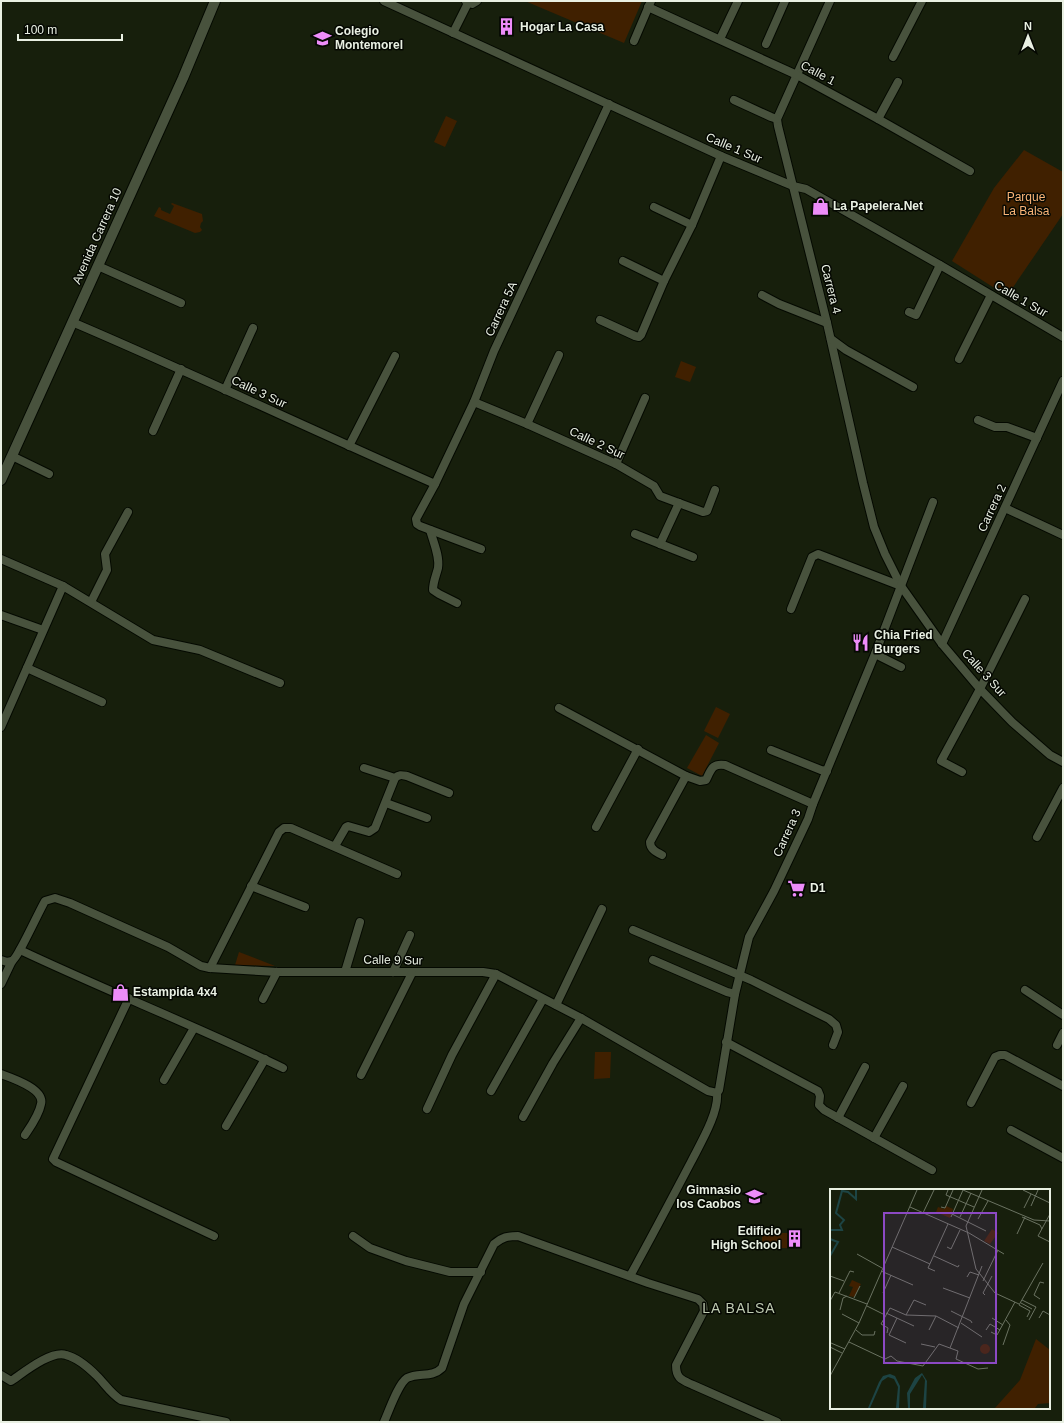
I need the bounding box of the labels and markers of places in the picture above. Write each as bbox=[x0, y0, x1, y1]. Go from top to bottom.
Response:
building icon: Hogar La Casa bbox=[497, 17, 517, 37]
place label: Hogar La Casa bbox=[520, 20, 604, 34]
place label: Colegio Montemorel bbox=[335, 24, 403, 52]
school or university icon: Colegio Montemorel bbox=[312, 28, 332, 48]
shop icon: La Papelera.Net bbox=[810, 196, 830, 216]
place label: La Papelera.Net bbox=[833, 199, 923, 213]
place label: Chia Fried Burgers bbox=[874, 628, 933, 656]
restaurant icon: Chia Fried Burgers bbox=[851, 632, 871, 652]
supermarket icon: D1 bbox=[787, 878, 807, 898]
place label: D1 bbox=[810, 881, 826, 895]
shop icon: Estampida 4x4 bbox=[110, 982, 130, 1002]
place label: Estampida 4x4 bbox=[133, 985, 217, 999]
place label: Gimnasio los Caobos bbox=[676, 1183, 741, 1211]
school or university icon: Gimnasio los Caobos bbox=[744, 1187, 764, 1207]
place label: Edificio High School bbox=[711, 1224, 781, 1252]
building icon: Edificio High School bbox=[784, 1228, 804, 1248]

